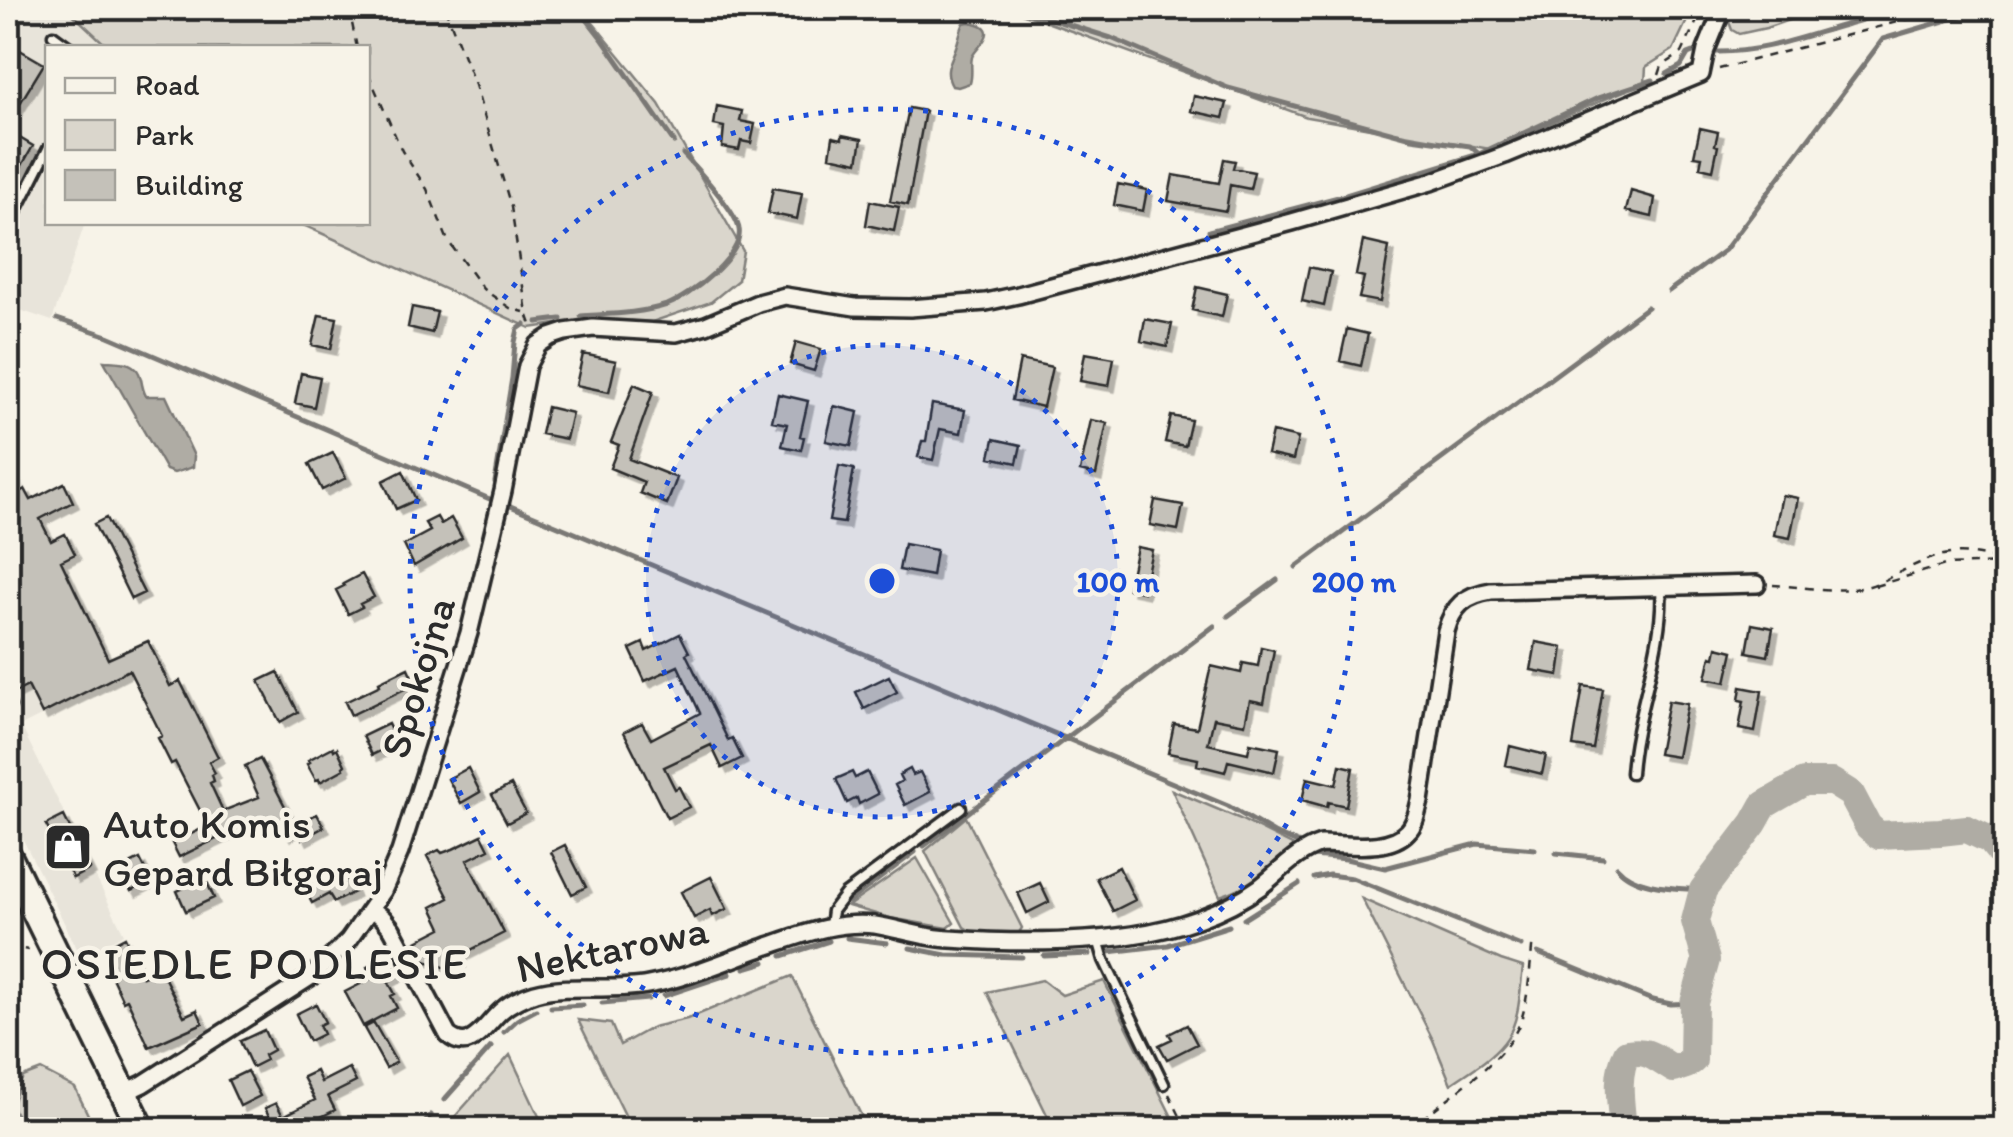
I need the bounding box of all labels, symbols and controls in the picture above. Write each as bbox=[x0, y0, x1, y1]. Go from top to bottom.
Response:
legend bbox=[45, 45, 370, 225]
text: Road bbox=[135, 66, 200, 103]
text: Park bbox=[135, 116, 194, 153]
text: Building bbox=[135, 166, 244, 203]
centre of rings bbox=[864, 563, 900, 599]
text: 100 m bbox=[1077, 563, 1160, 600]
text: 200 m bbox=[1312, 563, 1397, 600]
street label: Spokojna bbox=[369, 590, 466, 764]
place label: Auto Komis Gepard Biłgoraj bbox=[103, 798, 383, 897]
shop icon: Auto Komis Gepard Biłgoraj bbox=[42, 821, 94, 873]
street label: Nektarowa bbox=[512, 903, 713, 994]
district label: OSIEDLE PODLESIE bbox=[40, 936, 470, 990]

